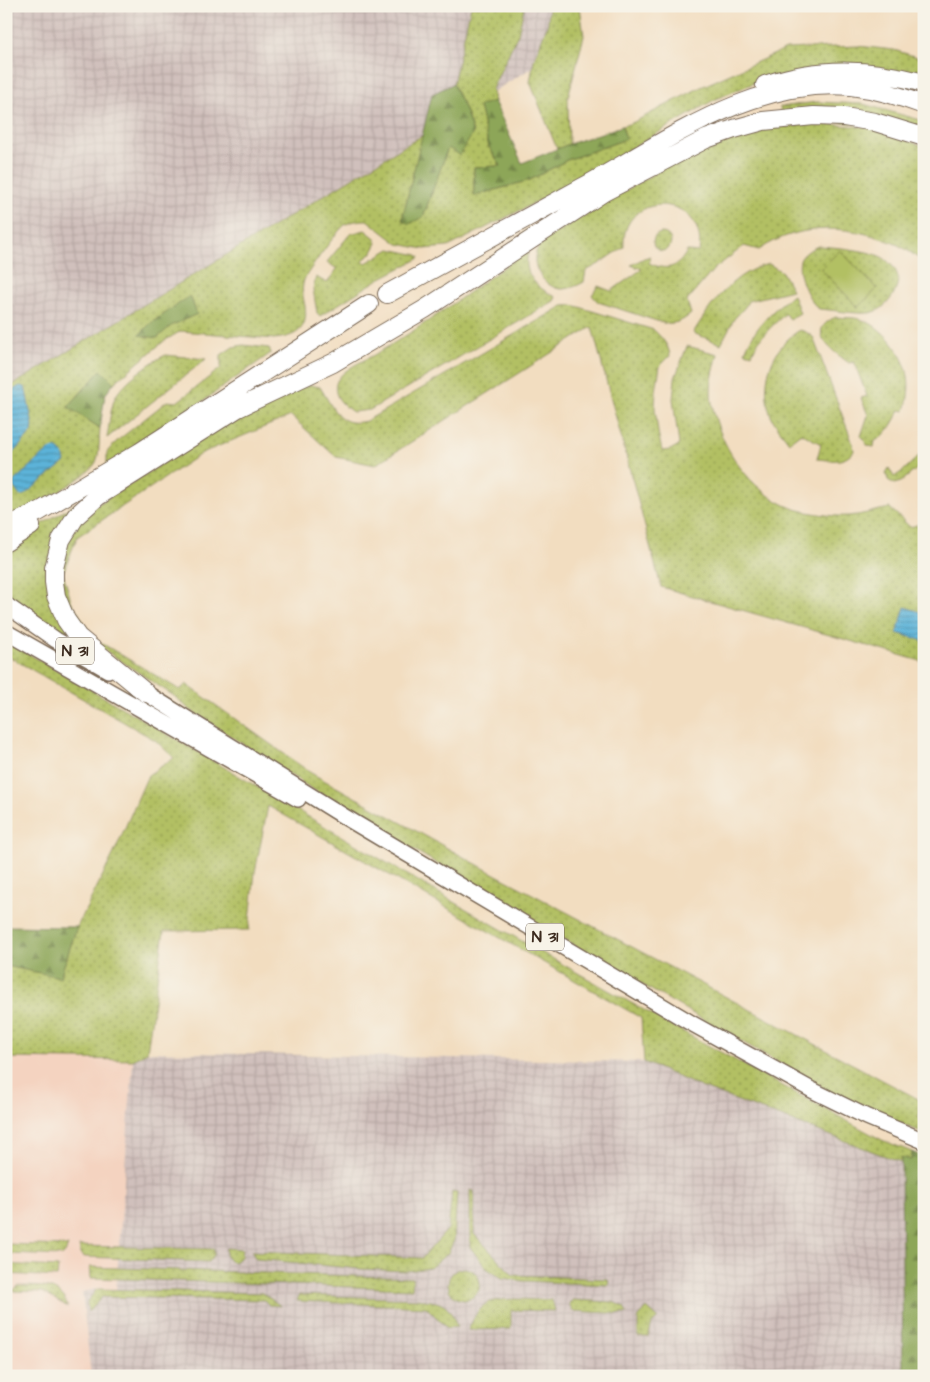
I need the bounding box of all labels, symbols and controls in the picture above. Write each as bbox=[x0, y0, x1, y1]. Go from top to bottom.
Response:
road number: N 31 bbox=[56, 637, 94, 664]
road number: N 31 bbox=[526, 924, 564, 950]

